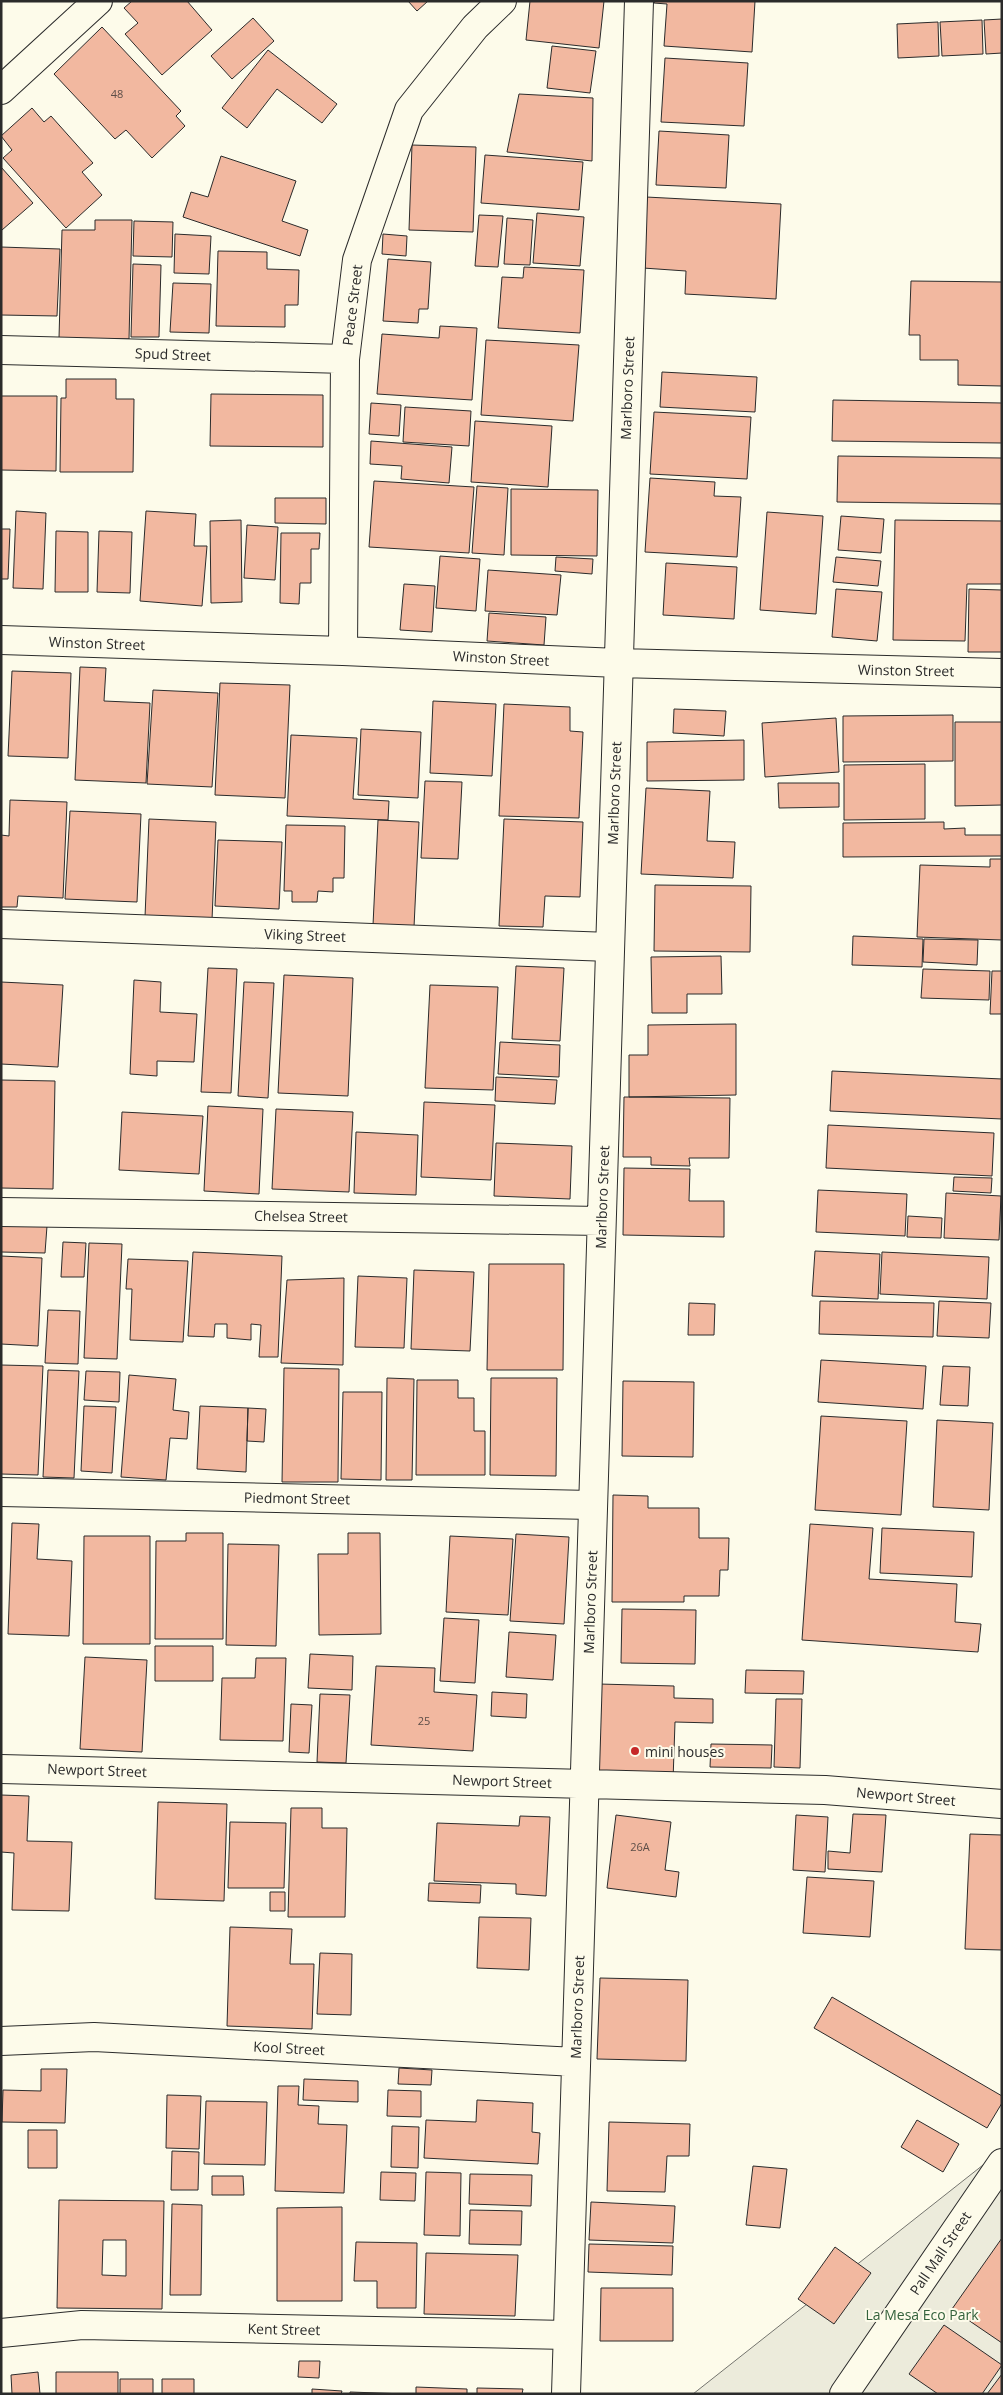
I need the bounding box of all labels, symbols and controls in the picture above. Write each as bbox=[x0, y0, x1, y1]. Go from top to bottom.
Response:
house number: 48 bbox=[111, 86, 123, 101]
street label: Peace Street bbox=[338, 263, 366, 347]
street label: Marlboro Street bbox=[616, 336, 638, 440]
street label: Spud Street bbox=[135, 343, 211, 365]
street label: Winston Street bbox=[48, 632, 146, 654]
street label: Winston Street bbox=[452, 646, 550, 670]
street label: Winston Street bbox=[858, 660, 954, 680]
street label: Marlboro Street bbox=[603, 741, 625, 845]
street label: Viking Street bbox=[264, 924, 346, 946]
street label: Marlboro Street bbox=[591, 1145, 613, 1249]
street label: Chelsea Street bbox=[254, 1206, 348, 1226]
street label: Piedmont Street bbox=[244, 1488, 350, 1508]
street label: Marlboro Street bbox=[579, 1550, 601, 1654]
house number: 25 bbox=[418, 1713, 430, 1728]
place label: mini houses bbox=[645, 1742, 724, 1761]
marker: mini houses bbox=[629, 1745, 641, 1757]
street label: Newport Street bbox=[47, 1759, 147, 1781]
street label: Newport Street bbox=[452, 1770, 552, 1792]
street label: Newport Street bbox=[856, 1782, 956, 1810]
house number: 26A bbox=[630, 1839, 650, 1854]
street label: Marlboro Street bbox=[566, 1955, 588, 2059]
street label: Kool Street bbox=[253, 2037, 325, 2059]
street label: Pall Mall Street bbox=[905, 2207, 975, 2299]
park label: La Mesa Eco Park bbox=[865, 2305, 979, 2324]
street label: Kent Street bbox=[247, 2319, 321, 2339]

